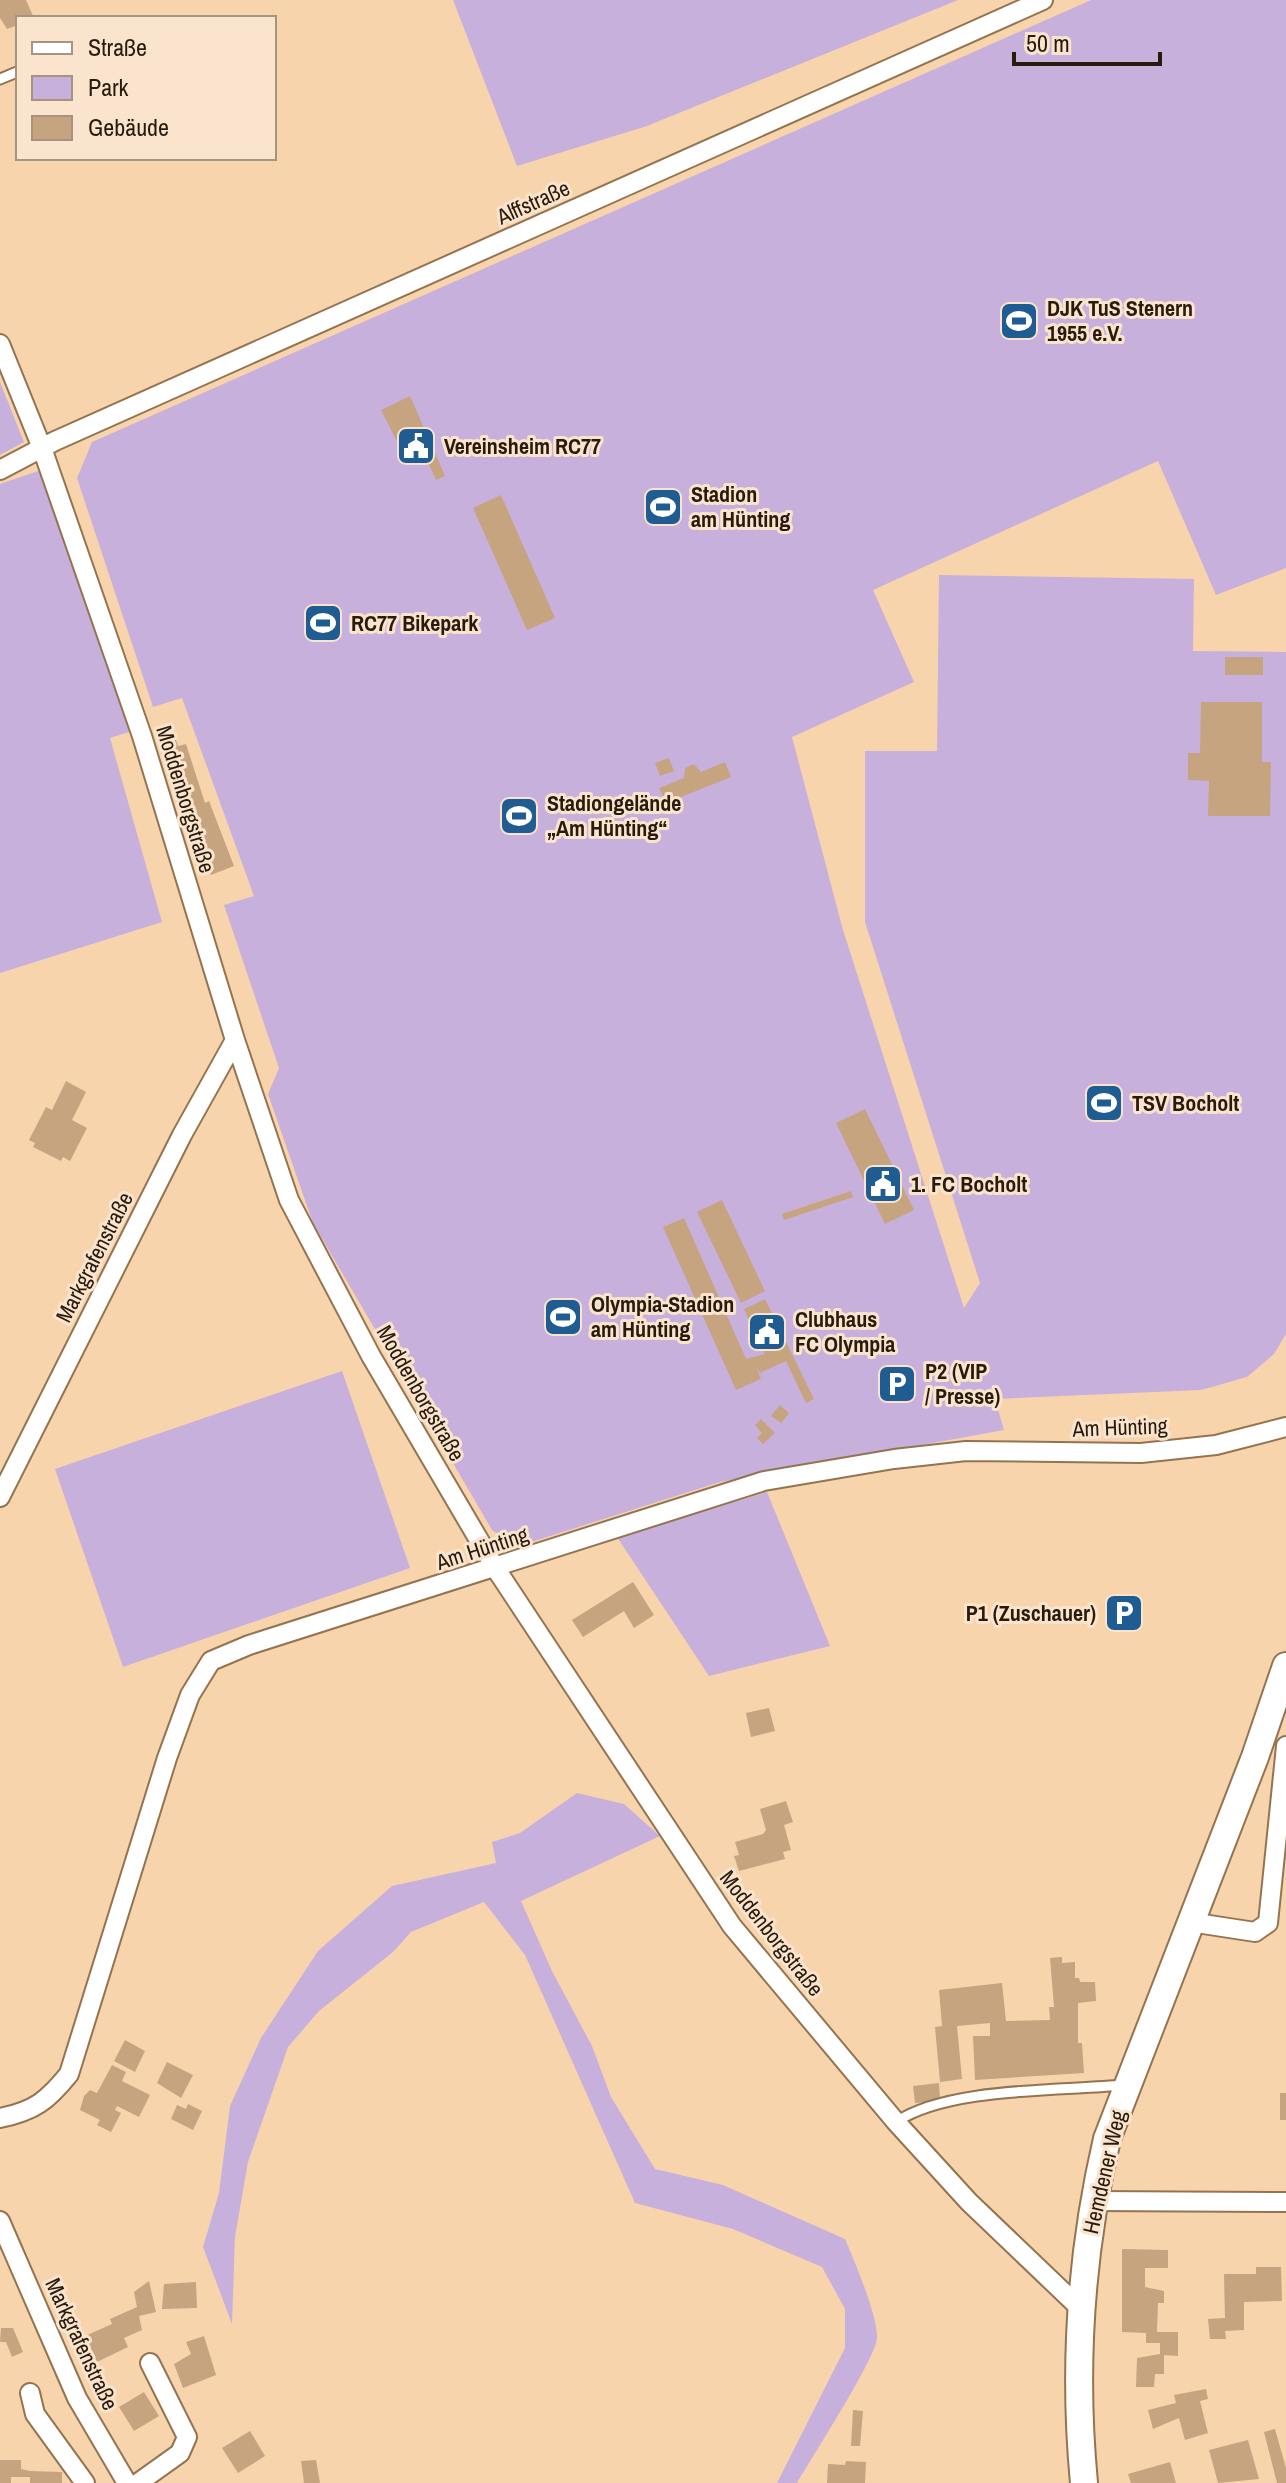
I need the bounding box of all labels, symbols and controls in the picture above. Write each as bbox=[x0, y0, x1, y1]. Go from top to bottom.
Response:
legend bbox=[16, 16, 276, 160]
scale bar bbox=[1014, 16, 1160, 66]
text: 50 m bbox=[1026, 27, 1070, 59]
text: Straße bbox=[88, 31, 147, 63]
text: Park bbox=[88, 71, 129, 103]
text: Gebäude bbox=[88, 111, 169, 143]
street label: Alffstraße bbox=[491, 173, 574, 232]
place label: DJK TuS Stenern 1955 e.V. bbox=[1047, 293, 1193, 348]
sports icon: DJK TuS Stenern 1955 e.V. bbox=[998, 300, 1040, 342]
public building icon: Vereinsheim RC77 bbox=[395, 425, 437, 467]
place label: Vereinsheim RC77 bbox=[444, 431, 601, 461]
place label: Stadion am Hünting bbox=[691, 479, 790, 534]
sports icon: Stadion am Hünting bbox=[642, 486, 684, 528]
sports icon: RC77 Bikepark bbox=[302, 602, 344, 644]
place label: RC77 Bikepark bbox=[351, 608, 479, 638]
street label: Moddenborgstraße bbox=[149, 722, 223, 876]
place label: Stadiongelände „Am Hünting“ bbox=[547, 788, 681, 843]
sports icon: Stadiongelände „Am Hünting“ bbox=[498, 795, 540, 837]
sports icon: TSV Bocholt bbox=[1083, 1082, 1125, 1124]
place label: TSV Bocholt bbox=[1132, 1088, 1239, 1118]
public building icon: 1. FC Bocholt bbox=[862, 1163, 904, 1205]
place label: 1. FC Bocholt bbox=[911, 1169, 1027, 1199]
street label: Markgrafenstraße bbox=[48, 1187, 140, 1327]
place label: Olympia-Stadion am Hünting bbox=[591, 1289, 734, 1344]
sports icon: Olympia-Stadion am Hünting bbox=[542, 1296, 584, 1338]
place label: Clubhaus FC Olympia bbox=[795, 1304, 895, 1359]
public building icon: Clubhaus FC Olympia bbox=[746, 1311, 788, 1353]
street label: Moddenborgstraße bbox=[370, 1319, 472, 1467]
place label: P2 (VIP / Presse) bbox=[925, 1356, 1000, 1411]
parking icon: P2 (VIP / Presse) bbox=[876, 1363, 918, 1405]
street label: Am Hünting bbox=[1071, 1410, 1168, 1444]
street label: Am Hünting bbox=[431, 1519, 532, 1577]
parking icon: P1 (Zuschauer) bbox=[1103, 1592, 1145, 1634]
place label: P1 (Zuschauer) bbox=[966, 1598, 1096, 1628]
street label: Moddenborgstraße bbox=[713, 1864, 831, 2002]
street label: Hemdener Weg bbox=[1075, 2107, 1133, 2237]
street label: Markgrafenstraße bbox=[38, 2273, 126, 2415]

